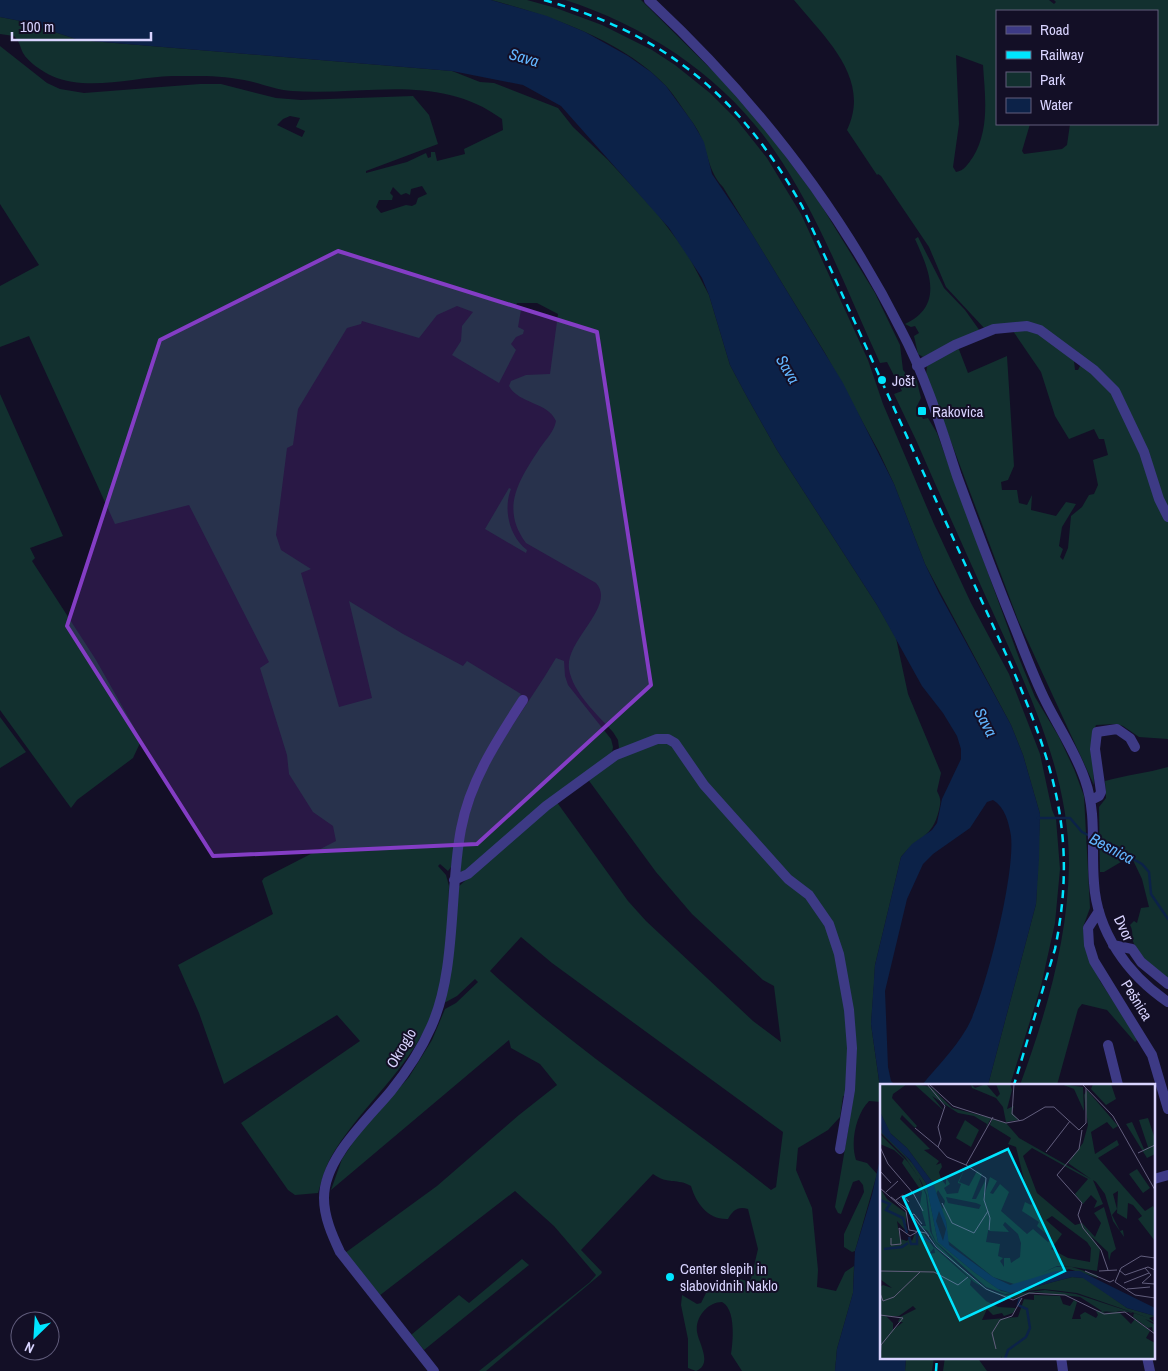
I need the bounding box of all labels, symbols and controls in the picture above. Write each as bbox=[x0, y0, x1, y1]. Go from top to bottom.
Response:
scale bar bbox=[12, 10, 151, 42]
legend bbox=[996, 10, 1158, 125]
text: 100 m bbox=[20, 16, 54, 37]
text: Road bbox=[1040, 19, 1069, 40]
water label: Sava bbox=[507, 42, 541, 72]
text: Railway bbox=[1040, 44, 1085, 65]
text: Park bbox=[1040, 69, 1066, 90]
text: Water bbox=[1040, 94, 1072, 115]
water label: Sava bbox=[771, 351, 805, 387]
place label: Jošt bbox=[892, 370, 915, 391]
marker: Jošt bbox=[876, 374, 888, 386]
place label: Rakovica bbox=[932, 401, 983, 422]
marker: Rakovica bbox=[916, 405, 928, 417]
water label: Sava bbox=[969, 704, 1003, 740]
water label: Besnica bbox=[1086, 827, 1138, 869]
street label: Dvor bbox=[1109, 912, 1139, 944]
street label: Pešnica bbox=[1116, 976, 1158, 1025]
street label: Okroglo bbox=[381, 1024, 421, 1072]
inset map bbox=[880, 1084, 1156, 1358]
place label: Center slepih in slabovidnih Naklo bbox=[680, 1258, 778, 1296]
marker: Center slepih in slabovidnih Naklo bbox=[664, 1271, 676, 1283]
north arrow bbox=[10, 1311, 60, 1361]
text: N bbox=[22, 1338, 37, 1358]

